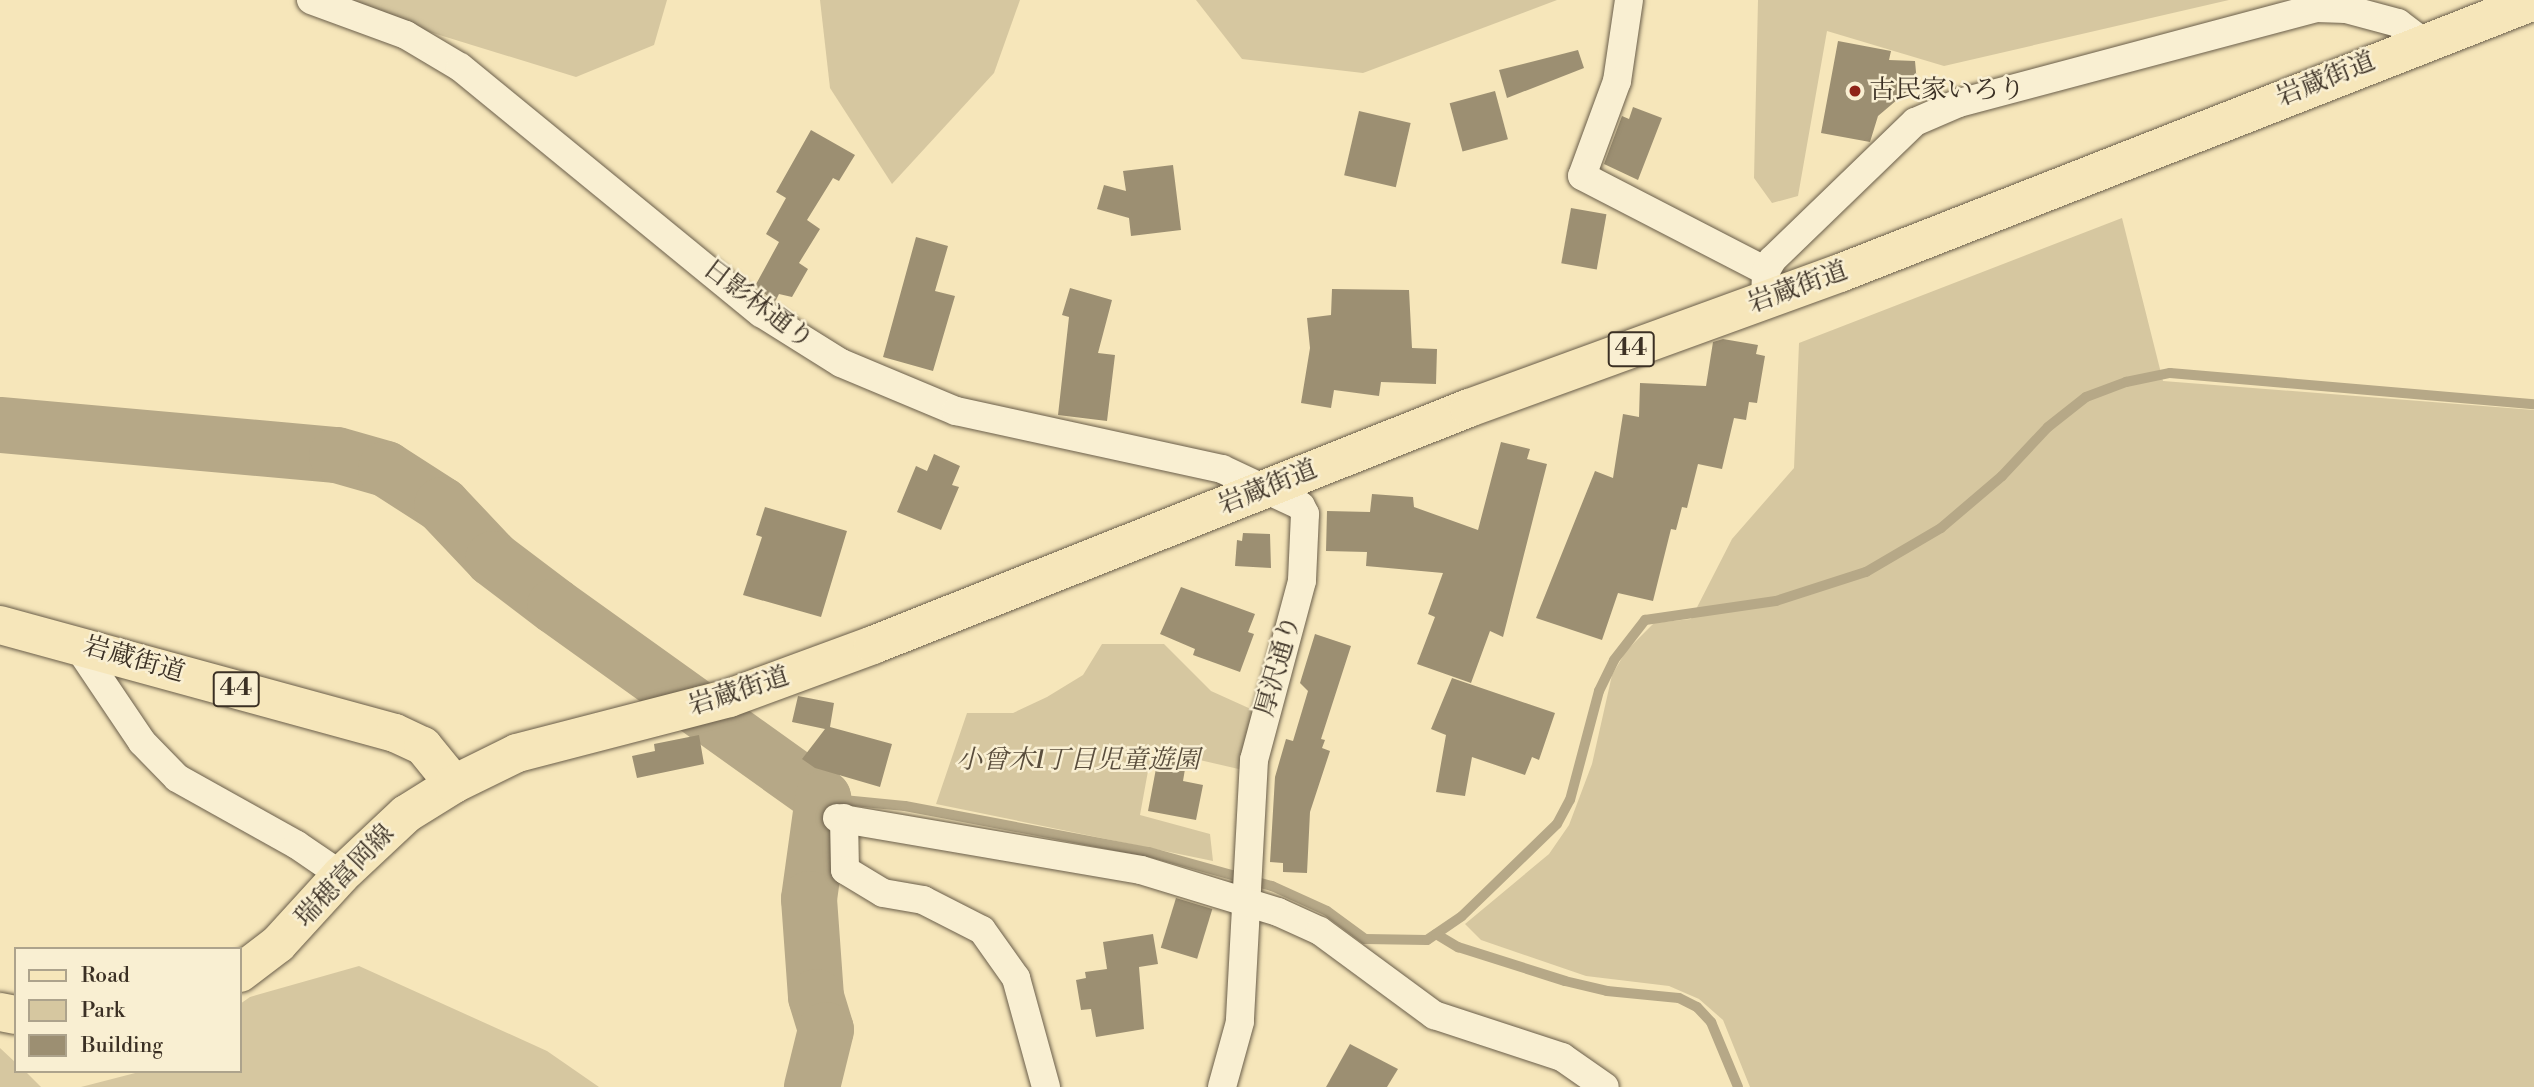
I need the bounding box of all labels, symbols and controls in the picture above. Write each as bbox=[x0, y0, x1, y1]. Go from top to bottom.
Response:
street label: 岩蔵街道 bbox=[2272, 46, 2380, 114]
place label: 古民家いろり bbox=[1869, 75, 2025, 107]
marker: 古民家いろり bbox=[1847, 83, 1863, 99]
street label: 日影林通り bbox=[697, 253, 819, 357]
street label: 岩蔵街道 bbox=[1744, 256, 1852, 320]
road number: 44 bbox=[1606, 328, 1656, 370]
street label: 岩蔵街道 bbox=[1214, 454, 1322, 522]
street label: 厚沢通り bbox=[1250, 612, 1308, 720]
street label: 岩蔵街道 bbox=[80, 631, 188, 689]
street label: 岩蔵街道 bbox=[685, 661, 793, 723]
road number: 44 bbox=[212, 668, 260, 710]
park label: 小曾木1丁目児童遊園 bbox=[956, 745, 1200, 777]
street label: 瑞穂富岡線 bbox=[289, 818, 401, 934]
legend bbox=[14, 947, 242, 1073]
text: Road bbox=[81, 963, 130, 989]
text: Park bbox=[81, 998, 125, 1024]
text: Building bbox=[81, 1033, 163, 1059]

